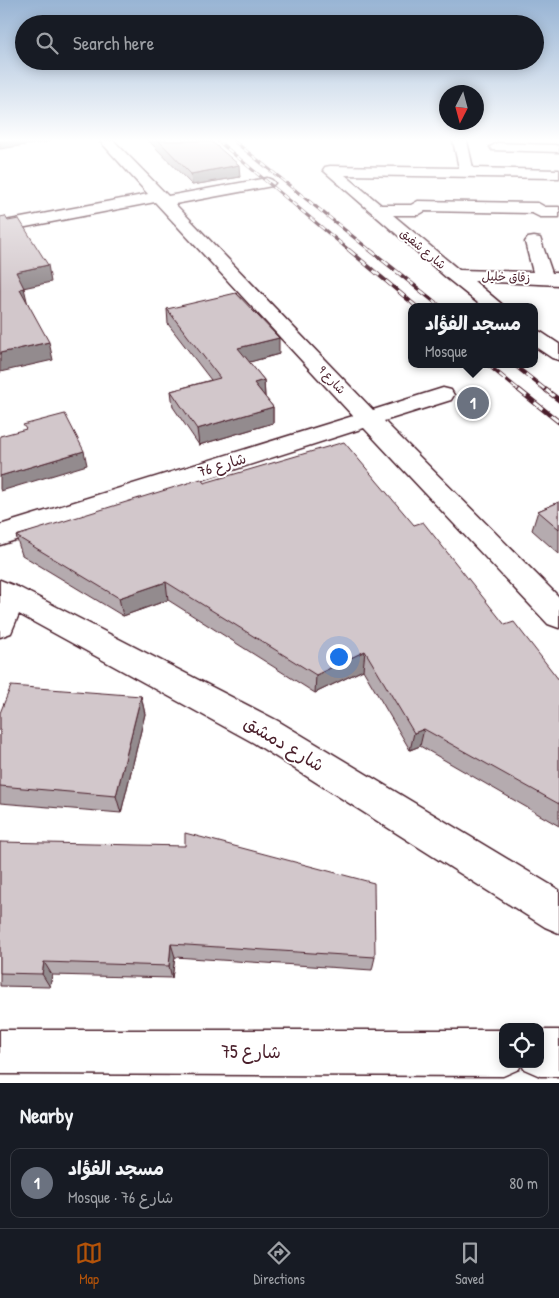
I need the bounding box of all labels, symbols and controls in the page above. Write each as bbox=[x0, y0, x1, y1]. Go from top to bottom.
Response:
search box bbox=[15, 15, 544, 70]
icon: search bbox=[33, 29, 61, 57]
text: Search here bbox=[73, 30, 154, 56]
north arrow bbox=[439, 85, 484, 130]
street label: شارع شفيق bbox=[396, 224, 450, 274]
street label: زقاق خليل bbox=[481, 267, 531, 286]
popup bbox=[408, 303, 538, 368]
text: مسجد الفؤاد bbox=[425, 310, 521, 336]
text: Mosque bbox=[425, 340, 467, 362]
street label: شارع 9 bbox=[314, 362, 350, 398]
pin: 1 bbox=[457, 384, 489, 422]
street label: شارع 76 bbox=[195, 447, 249, 482]
your location bbox=[326, 644, 352, 670]
street label: شارع دمشق bbox=[239, 710, 329, 777]
map controls bbox=[499, 1023, 544, 1068]
button: locate bbox=[499, 1023, 544, 1068]
street label: شارع 75 bbox=[221, 1039, 281, 1064]
text: Nearby bbox=[20, 1101, 73, 1130]
text: مسجد الفؤاد bbox=[68, 1155, 164, 1181]
text: 1 bbox=[34, 1172, 40, 1194]
text: 80 m bbox=[509, 1172, 538, 1194]
text: Mosque · شارع 76 bbox=[68, 1186, 174, 1208]
tab: Map bbox=[75, 1239, 103, 1288]
tab: Directions bbox=[253, 1239, 305, 1288]
tab: Saved bbox=[455, 1239, 484, 1288]

